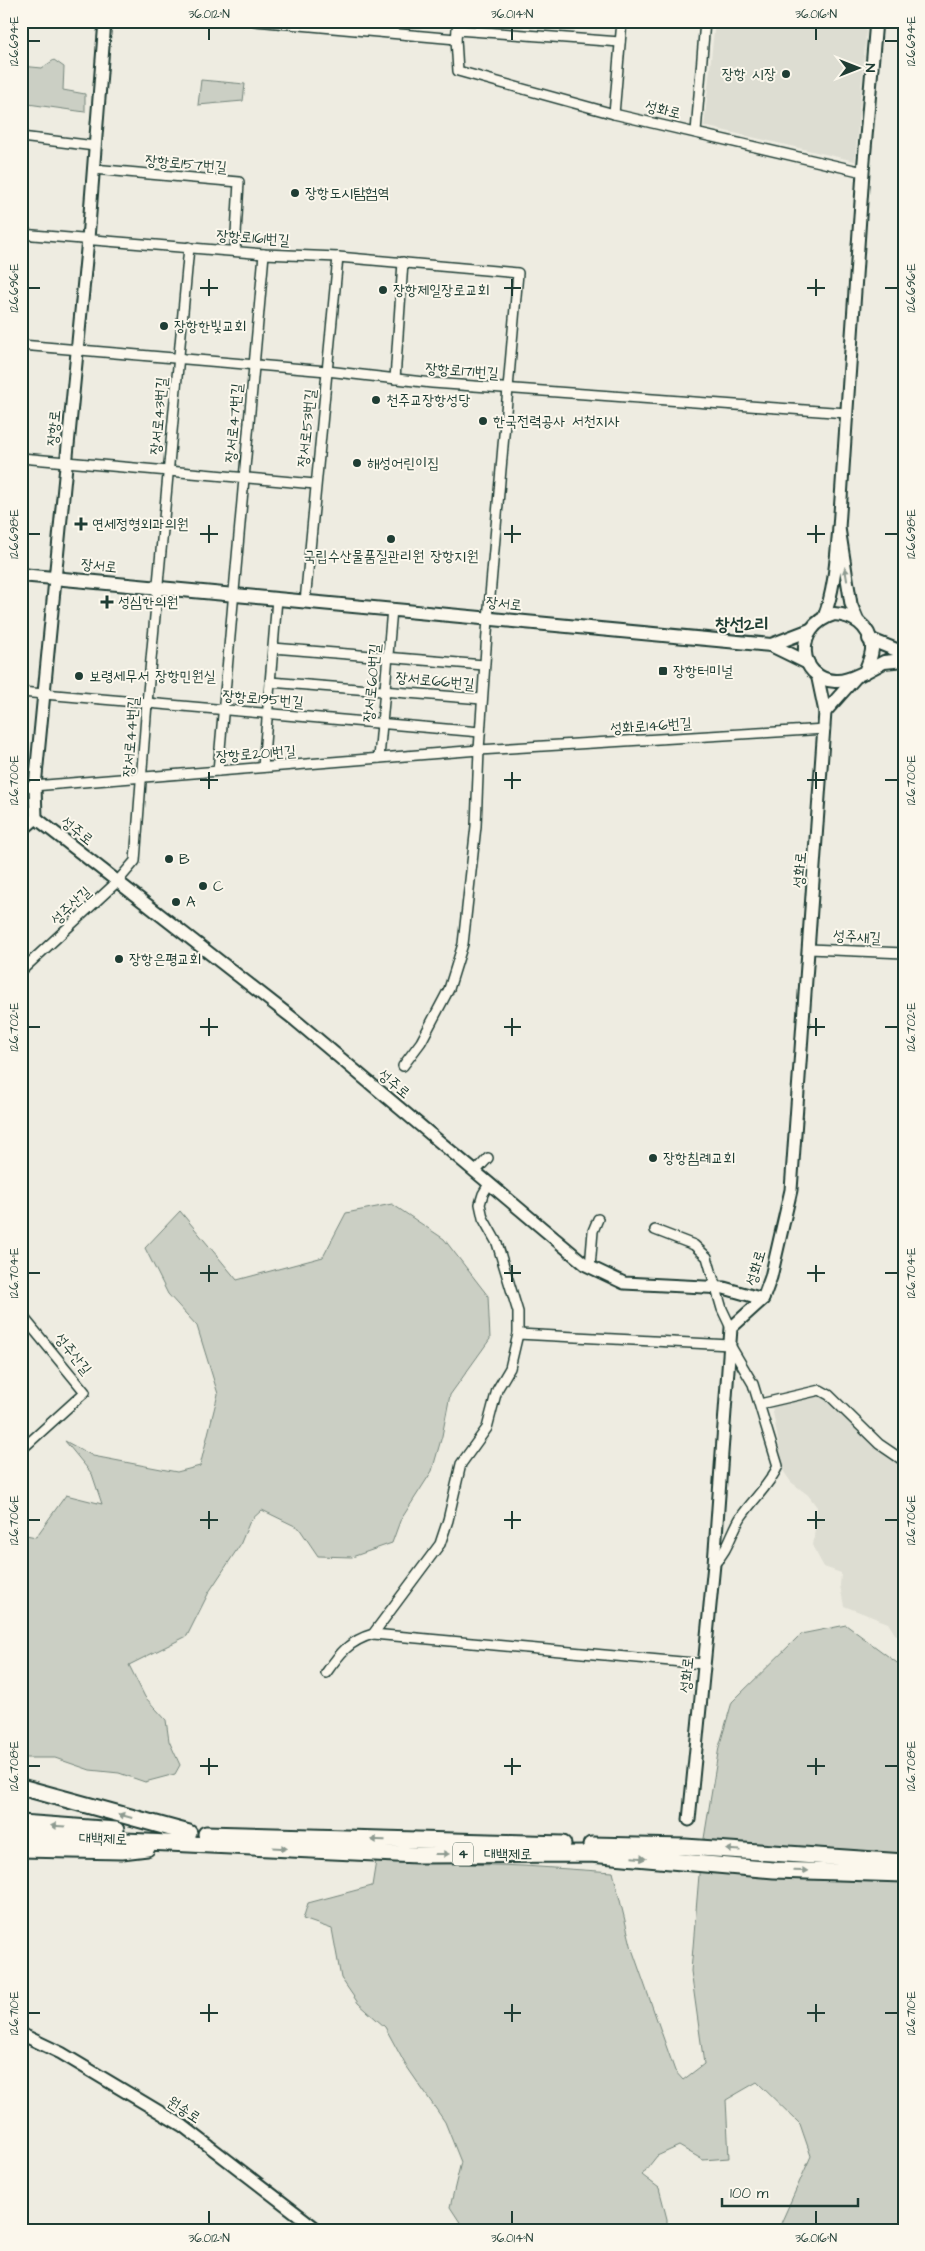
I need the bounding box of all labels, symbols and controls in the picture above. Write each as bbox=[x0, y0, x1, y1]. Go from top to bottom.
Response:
text: 36.012°N bbox=[188, 6, 230, 23]
text: 36.014°N bbox=[491, 6, 534, 23]
text: 36.016°N bbox=[795, 6, 838, 23]
text: 126.694°E bbox=[6, 16, 23, 66]
text: 126.694°E bbox=[903, 16, 920, 66]
north arrow bbox=[832, 42, 882, 92]
place label: 장항 시장 bbox=[722, 64, 776, 85]
text: N bbox=[860, 64, 880, 73]
marker: 장항 시장 bbox=[780, 68, 792, 80]
street label: 성화로 bbox=[643, 96, 683, 124]
street label: 장항로157번길 bbox=[144, 150, 228, 178]
place label: 장항도시탐험역 bbox=[305, 183, 390, 204]
marker: 장항도시탐험역 bbox=[289, 187, 301, 199]
street label: 장항로161번길 bbox=[216, 225, 290, 251]
text: 126.696°E bbox=[6, 263, 23, 313]
text: 126.696°E bbox=[903, 263, 920, 313]
place label: 장항제일장로교회 bbox=[393, 280, 490, 301]
marker: 장항제일장로교회 bbox=[377, 284, 389, 296]
place label: 장항한빛교회 bbox=[174, 316, 246, 337]
marker: 장항한빛교회 bbox=[158, 320, 170, 332]
street label: 장항로171번길 bbox=[425, 358, 499, 384]
street label: 장서로43번길 bbox=[145, 376, 173, 456]
street label: 장서로47번길 bbox=[220, 382, 248, 464]
street label: 장서로53번길 bbox=[292, 388, 322, 468]
place label: 천주교장항성당 bbox=[386, 390, 471, 411]
marker: 천주교장항성당 bbox=[370, 394, 382, 406]
street label: 장항로 bbox=[42, 409, 66, 447]
place label: 한국전력공사 서천지사 bbox=[493, 411, 620, 432]
marker: 한국전력공사 서천지사 bbox=[477, 415, 489, 427]
place label: 해성어린이집 bbox=[367, 453, 439, 474]
marker: 해성어린이집 bbox=[351, 457, 363, 469]
text: 126.698°E bbox=[6, 509, 23, 559]
text: 126.698°E bbox=[903, 509, 920, 559]
place label: 연세정형외과의원 bbox=[92, 514, 189, 535]
marker: 연세정형외과의원 bbox=[74, 517, 88, 531]
marker: 국립수산물품질관리원 장항지원 bbox=[385, 533, 397, 545]
place label: 국립수산물품질관리원 장항지원 bbox=[304, 546, 479, 567]
street label: 장서로 bbox=[80, 554, 118, 578]
one-way arrow bbox=[842, 565, 850, 581]
place label: 성심한의원 bbox=[118, 592, 178, 613]
street label: 장서로 bbox=[485, 592, 523, 616]
marker: 성심한의원 bbox=[100, 595, 114, 609]
district label: 창선2리 bbox=[715, 612, 769, 637]
street label: 장서로60번길 bbox=[358, 643, 386, 723]
place label: 장항터미널 bbox=[673, 661, 733, 682]
marker: 장항터미널 bbox=[657, 665, 669, 677]
place label: 보령세무서 장항민원실 bbox=[89, 666, 216, 687]
street label: 장서로66번길 bbox=[395, 667, 475, 695]
marker: 보령세무서 장항민원실 bbox=[73, 670, 85, 682]
street label: 장항로195번길 bbox=[222, 685, 304, 713]
street label: 장서로44번길 bbox=[118, 696, 144, 778]
street label: 성화로146번길 bbox=[609, 713, 693, 739]
street label: 장항로201번길 bbox=[215, 741, 297, 767]
text: 126.700°E bbox=[6, 755, 23, 805]
text: 126.700°E bbox=[903, 755, 920, 805]
street label: 성주로 bbox=[56, 812, 98, 850]
place label: B bbox=[179, 849, 190, 870]
street label: 성화로 bbox=[788, 851, 812, 889]
marker: B bbox=[163, 853, 175, 865]
place label: C bbox=[213, 876, 224, 897]
marker: C bbox=[197, 880, 209, 892]
street label: 성주산길 bbox=[46, 882, 96, 930]
place label: A bbox=[186, 892, 196, 913]
marker: A bbox=[170, 896, 182, 908]
street label: 성주새길 bbox=[832, 925, 882, 949]
place label: 장항은평교회 bbox=[129, 949, 201, 970]
marker: 장항은평교회 bbox=[113, 953, 125, 965]
text: 126.702°E bbox=[6, 1002, 23, 1052]
text: 126.702°E bbox=[903, 1002, 920, 1052]
street label: 성주로 bbox=[373, 1064, 415, 1104]
place label: 장항침례교회 bbox=[663, 1148, 735, 1169]
marker: 장항침례교회 bbox=[647, 1152, 659, 1164]
text: 126.704°E bbox=[6, 1248, 23, 1298]
street label: 성화로 bbox=[741, 1248, 771, 1288]
text: 126.704°E bbox=[903, 1248, 920, 1298]
street label: 성주산길 bbox=[50, 1329, 96, 1379]
text: 126.706°E bbox=[6, 1495, 23, 1545]
text: 126.706°E bbox=[903, 1495, 920, 1545]
street label: 성화로 bbox=[675, 1656, 699, 1694]
text: 126.708°E bbox=[6, 1741, 23, 1791]
text: 126.708°E bbox=[903, 1741, 920, 1791]
one-way arrow bbox=[118, 1812, 133, 1820]
one-way arrow bbox=[50, 1821, 66, 1829]
street label: 대백제로 bbox=[79, 1828, 127, 1850]
one-way arrow bbox=[370, 1836, 386, 1844]
road number: 4 bbox=[453, 1842, 473, 1866]
one-way arrow bbox=[272, 1844, 288, 1852]
street label: 대백제로 bbox=[484, 1844, 532, 1865]
one-way arrow bbox=[725, 1846, 741, 1854]
one-way arrow bbox=[434, 1850, 450, 1858]
one-way arrow bbox=[632, 1854, 648, 1862]
one-way arrow bbox=[794, 1867, 810, 1875]
text: 126.710°E bbox=[6, 1991, 23, 2035]
text: 126.710°E bbox=[903, 1991, 920, 2035]
street label: 원송로 bbox=[163, 2091, 205, 2129]
scale bar bbox=[722, 2176, 859, 2208]
text: 100 m bbox=[730, 2183, 769, 2204]
text: 36.012°N bbox=[188, 2230, 230, 2247]
text: 36.014°N bbox=[491, 2230, 534, 2247]
text: 36.016°N bbox=[795, 2230, 838, 2247]

